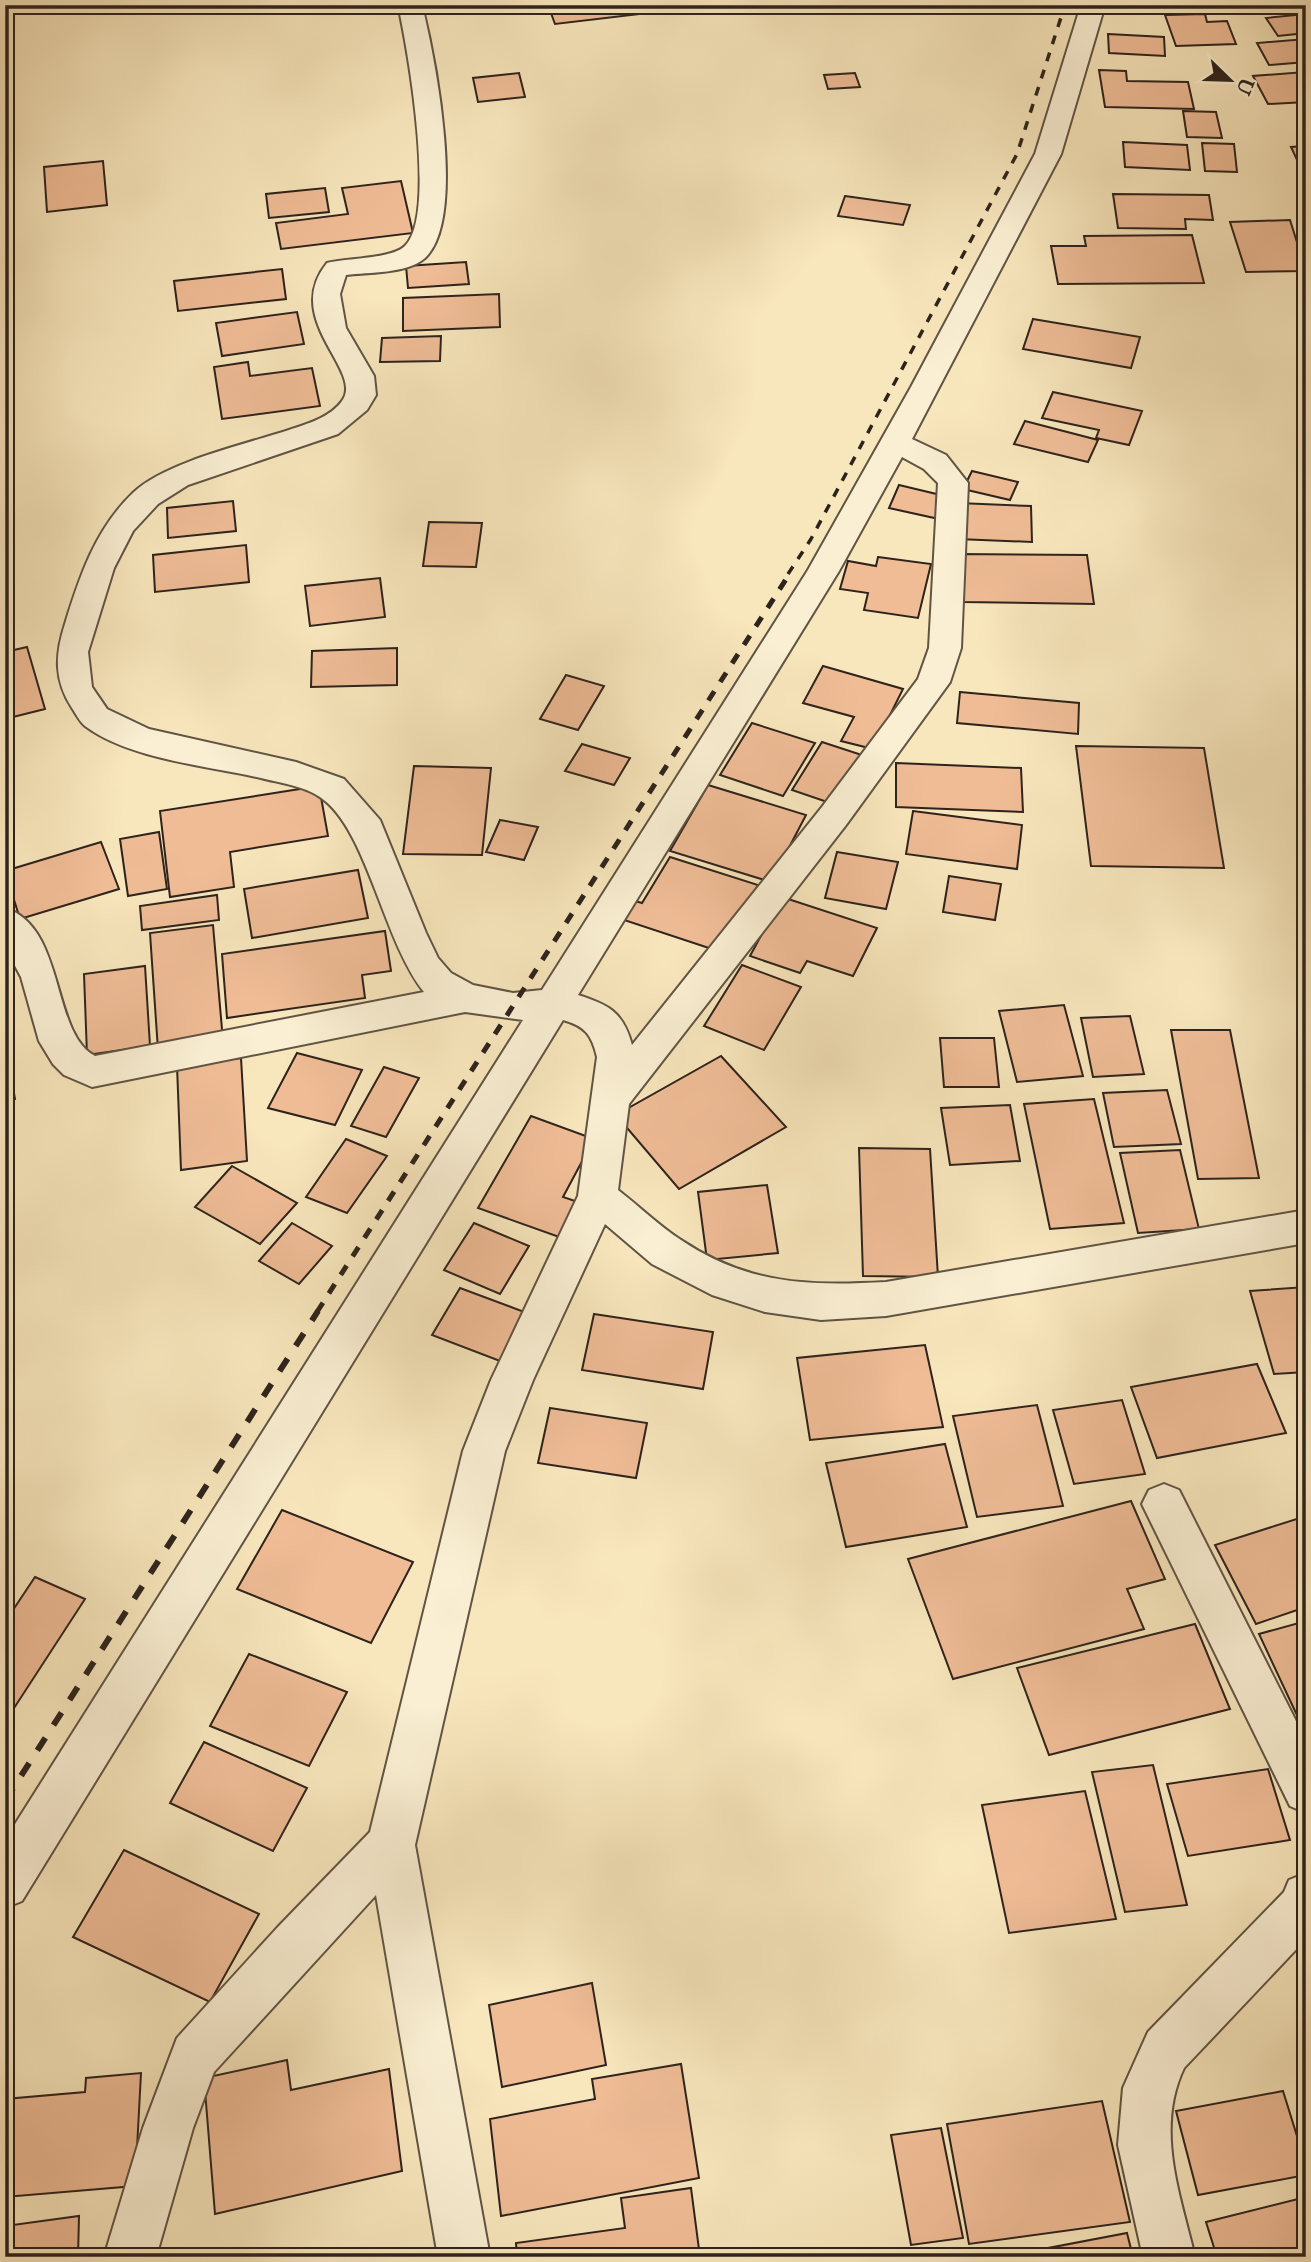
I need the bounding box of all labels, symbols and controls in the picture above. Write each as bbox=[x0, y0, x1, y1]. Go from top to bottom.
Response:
north arrow bbox=[1196, 46, 1266, 116]
text: U bbox=[1231, 74, 1259, 98]

